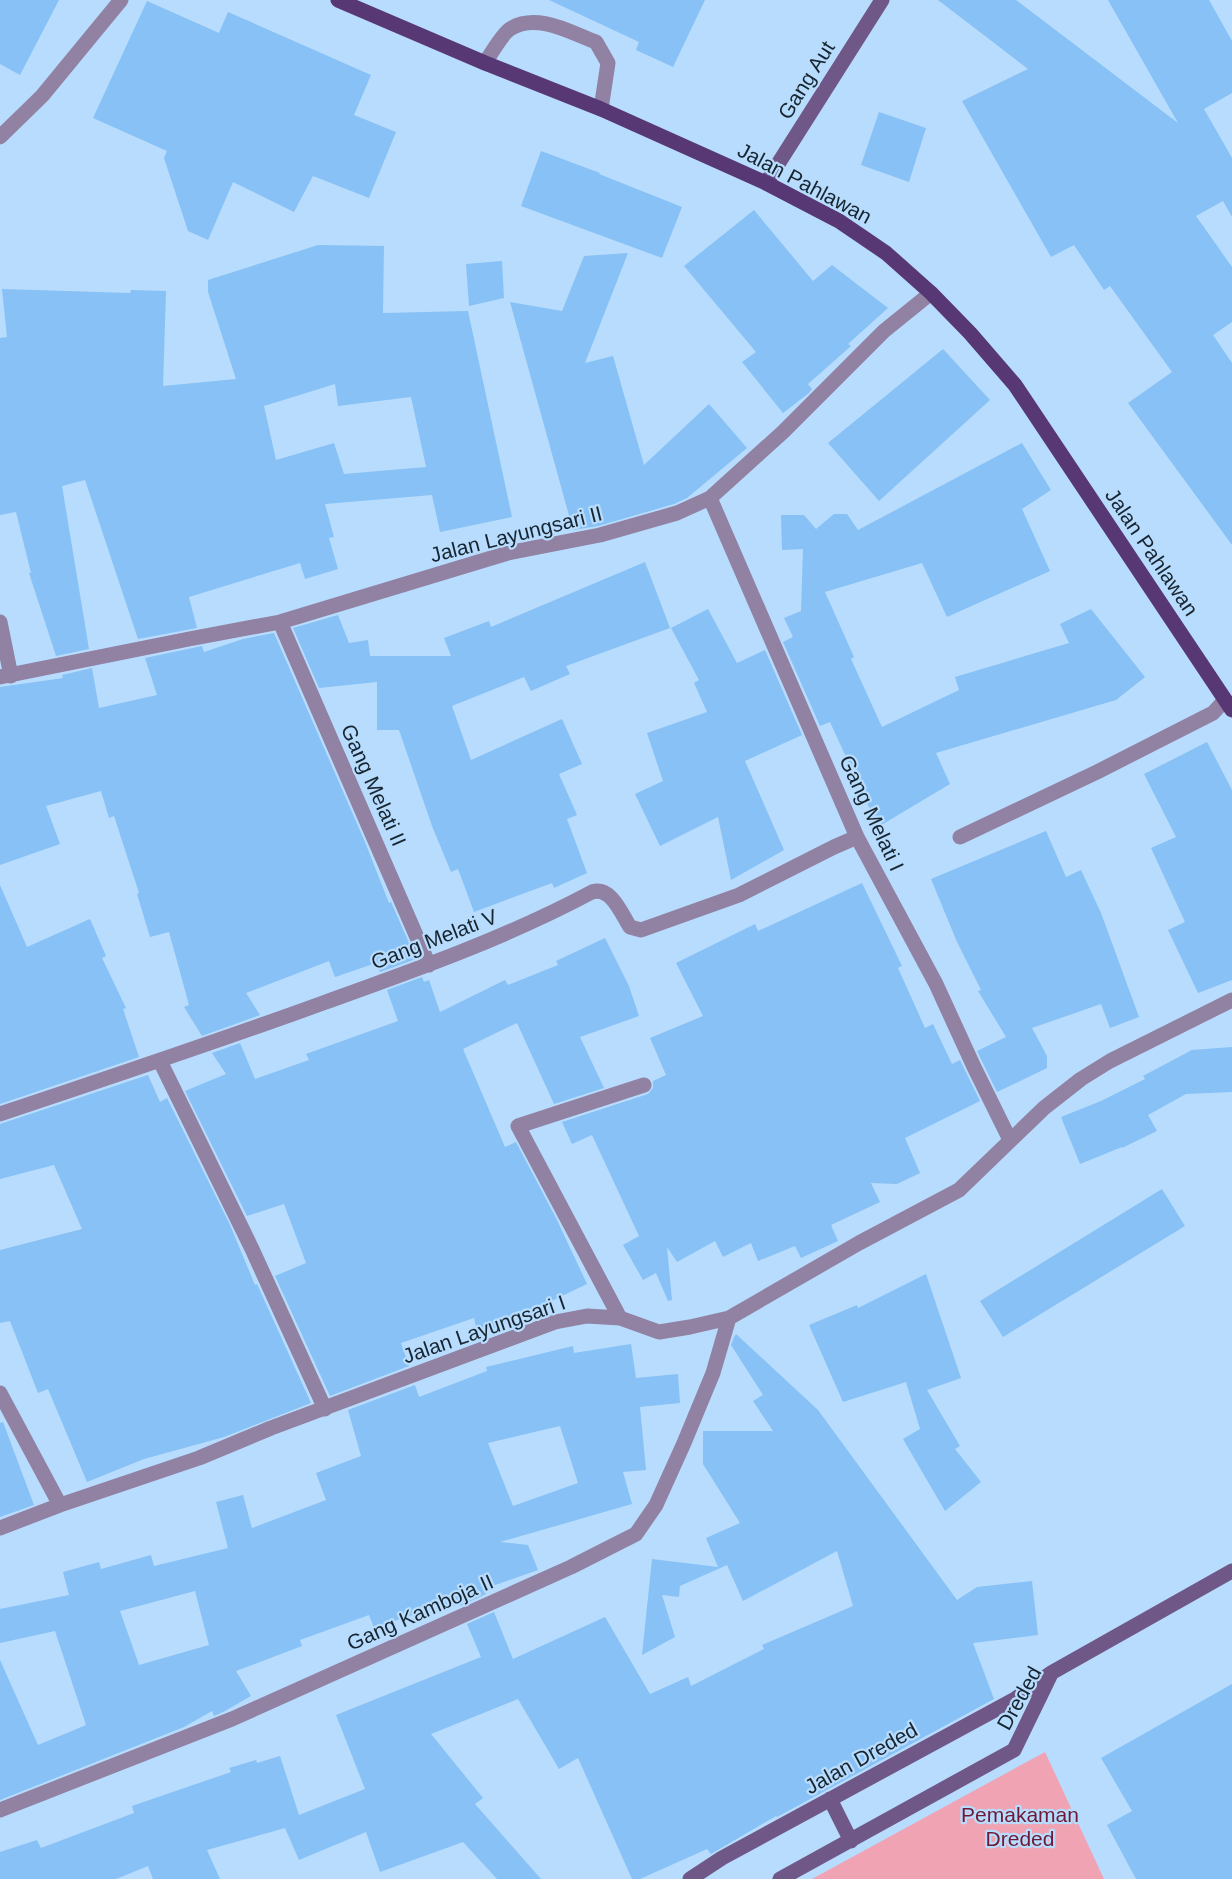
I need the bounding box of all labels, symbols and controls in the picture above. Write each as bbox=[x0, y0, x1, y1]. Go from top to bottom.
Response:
street label: Gang Aut bbox=[773, 37, 839, 123]
street label: Jalan Pahlawan bbox=[734, 138, 876, 228]
street label: Jalan Pahlawan bbox=[1101, 484, 1203, 620]
street label: Jalan Layungsari II bbox=[428, 502, 604, 566]
street label: Gang Melati II bbox=[337, 721, 411, 849]
street label: Gang Melati I bbox=[835, 752, 909, 874]
street label: Gang Melati V bbox=[368, 904, 500, 974]
street label: Jalan Layungsari I bbox=[400, 1290, 568, 1368]
street label: Gang Kamboja II bbox=[343, 1569, 497, 1655]
street label: Dreded bbox=[992, 1662, 1046, 1734]
street label: Jalan Dreded bbox=[801, 1718, 921, 1798]
park label: Pemakaman Dreded bbox=[961, 1803, 1079, 1850]

